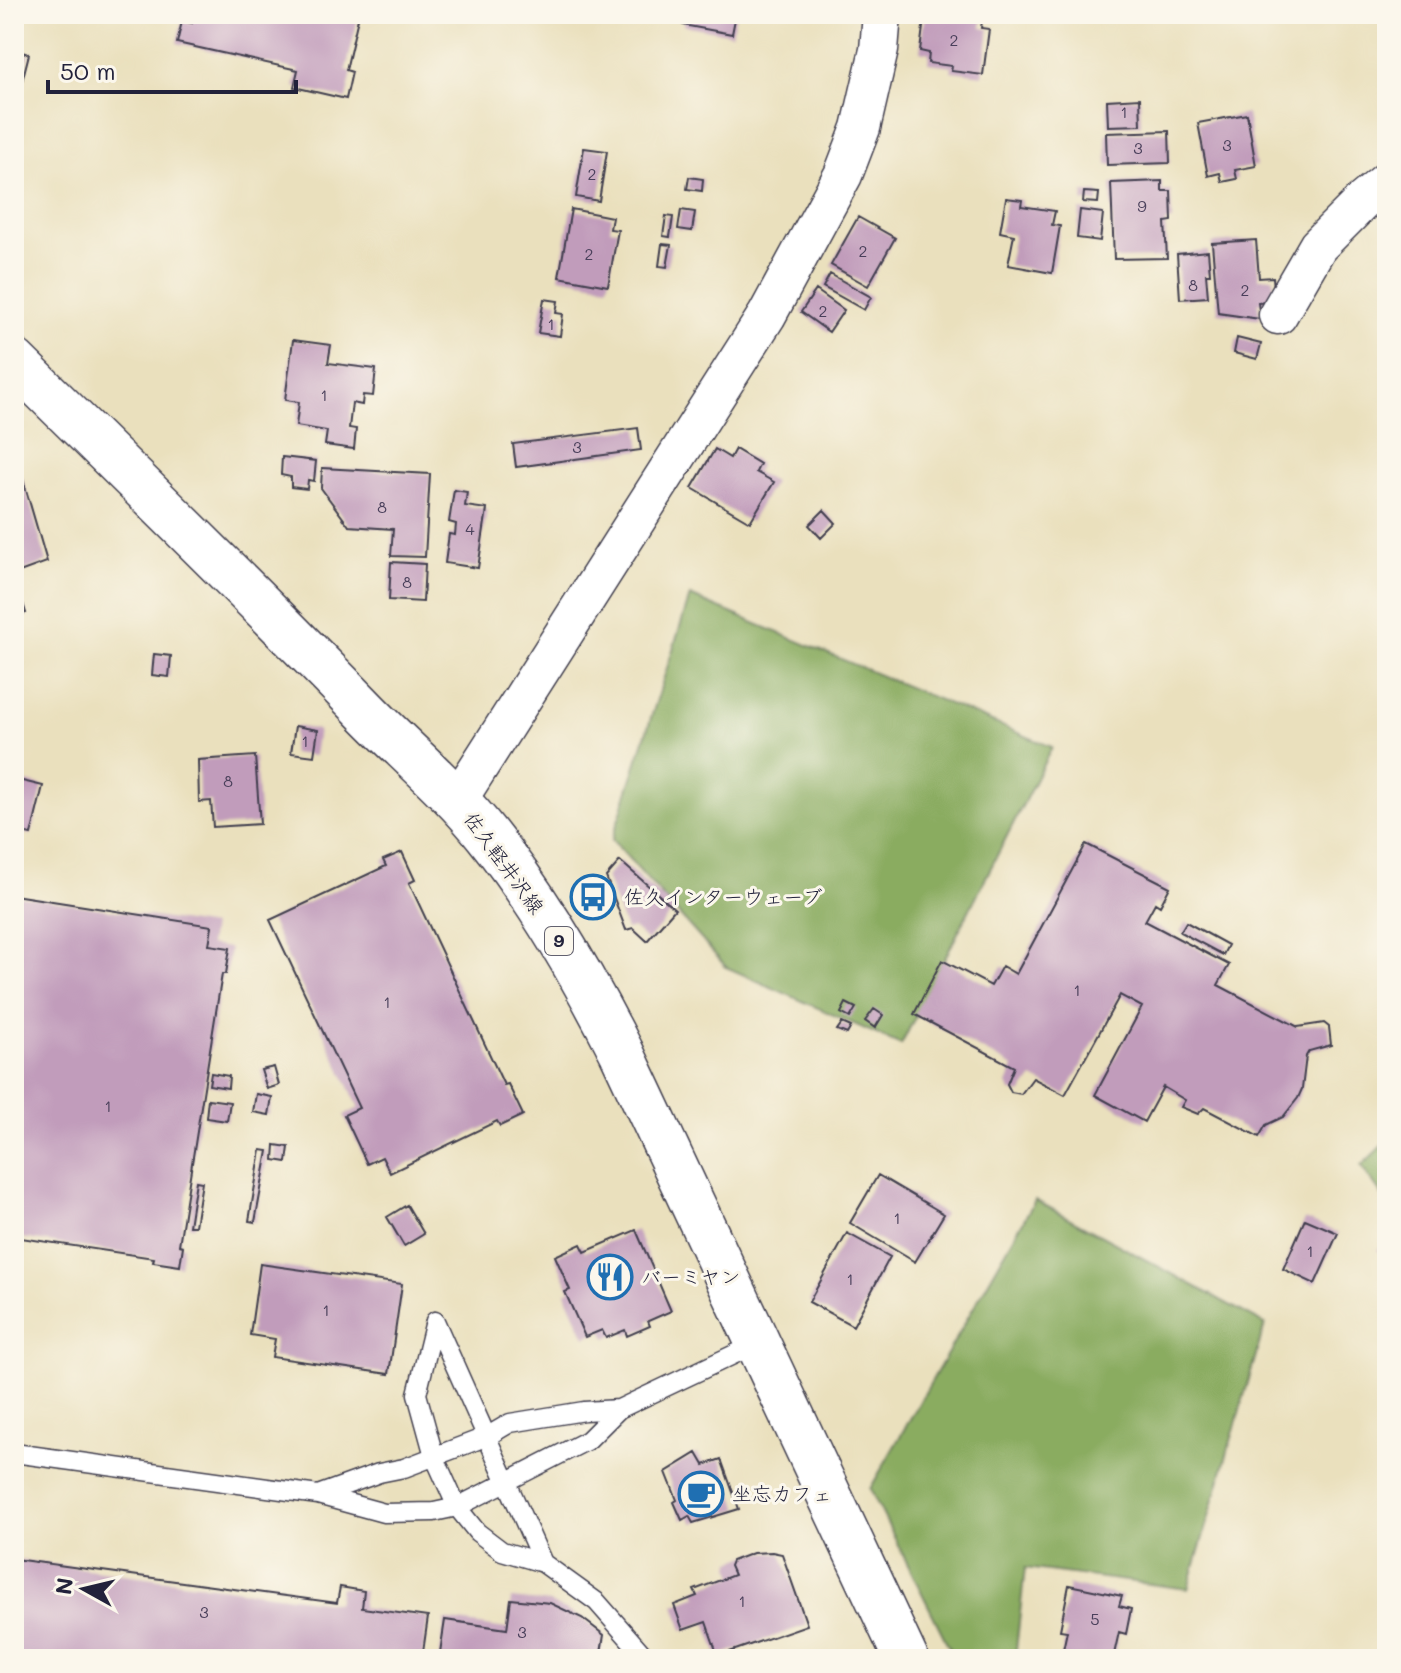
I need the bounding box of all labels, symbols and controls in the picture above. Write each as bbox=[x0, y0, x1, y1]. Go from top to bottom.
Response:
house number: 2 bbox=[950, 29, 958, 50]
scale bar bbox=[48, 44, 296, 94]
text: 50 m bbox=[60, 55, 116, 86]
house number: 1 bbox=[1120, 101, 1128, 122]
house number: 3 bbox=[1222, 134, 1232, 155]
house number: 3 bbox=[1133, 137, 1143, 158]
house number: 2 bbox=[588, 163, 596, 184]
house number: 9 bbox=[1137, 195, 1147, 216]
house number: 2 bbox=[859, 240, 867, 261]
house number: 2 bbox=[585, 243, 593, 264]
house number: 8 bbox=[1188, 274, 1198, 295]
house number: 2 bbox=[1241, 279, 1249, 300]
house number: 2 bbox=[819, 300, 827, 321]
house number: 1 bbox=[547, 313, 555, 334]
house number: 1 bbox=[320, 384, 328, 405]
house number: 3 bbox=[572, 436, 582, 457]
house number: 8 bbox=[377, 496, 387, 517]
house number: 4 bbox=[465, 518, 475, 539]
house number: 8 bbox=[402, 571, 412, 592]
house number: 1 bbox=[301, 730, 309, 751]
house number: 8 bbox=[223, 770, 233, 791]
street label: 佐久軽井沢線 bbox=[459, 806, 551, 919]
bus stop icon: 佐久インターウェーブ bbox=[569, 873, 617, 921]
place label: 佐久インターウェーブ bbox=[624, 883, 822, 909]
road number: 9 bbox=[545, 927, 573, 955]
house number: 1 bbox=[1073, 979, 1081, 1000]
house number: 1 bbox=[383, 991, 391, 1012]
house number: 1 bbox=[104, 1095, 112, 1116]
house number: 1 bbox=[893, 1207, 901, 1228]
house number: 1 bbox=[1306, 1240, 1314, 1261]
restaurant icon: バーミヤン bbox=[586, 1253, 634, 1301]
place label: バーミヤン bbox=[641, 1263, 741, 1289]
house number: 1 bbox=[846, 1268, 854, 1289]
house number: 1 bbox=[322, 1299, 330, 1320]
cafe icon: 坐忘カフェ bbox=[677, 1470, 725, 1518]
place label: 坐忘カフェ bbox=[732, 1480, 832, 1506]
north arrow bbox=[44, 1549, 124, 1629]
text: N bbox=[48, 1576, 79, 1596]
house number: 1 bbox=[738, 1590, 746, 1611]
house number: 3 bbox=[199, 1601, 209, 1622]
house number: 5 bbox=[1090, 1608, 1100, 1629]
house number: 3 bbox=[517, 1621, 527, 1642]

